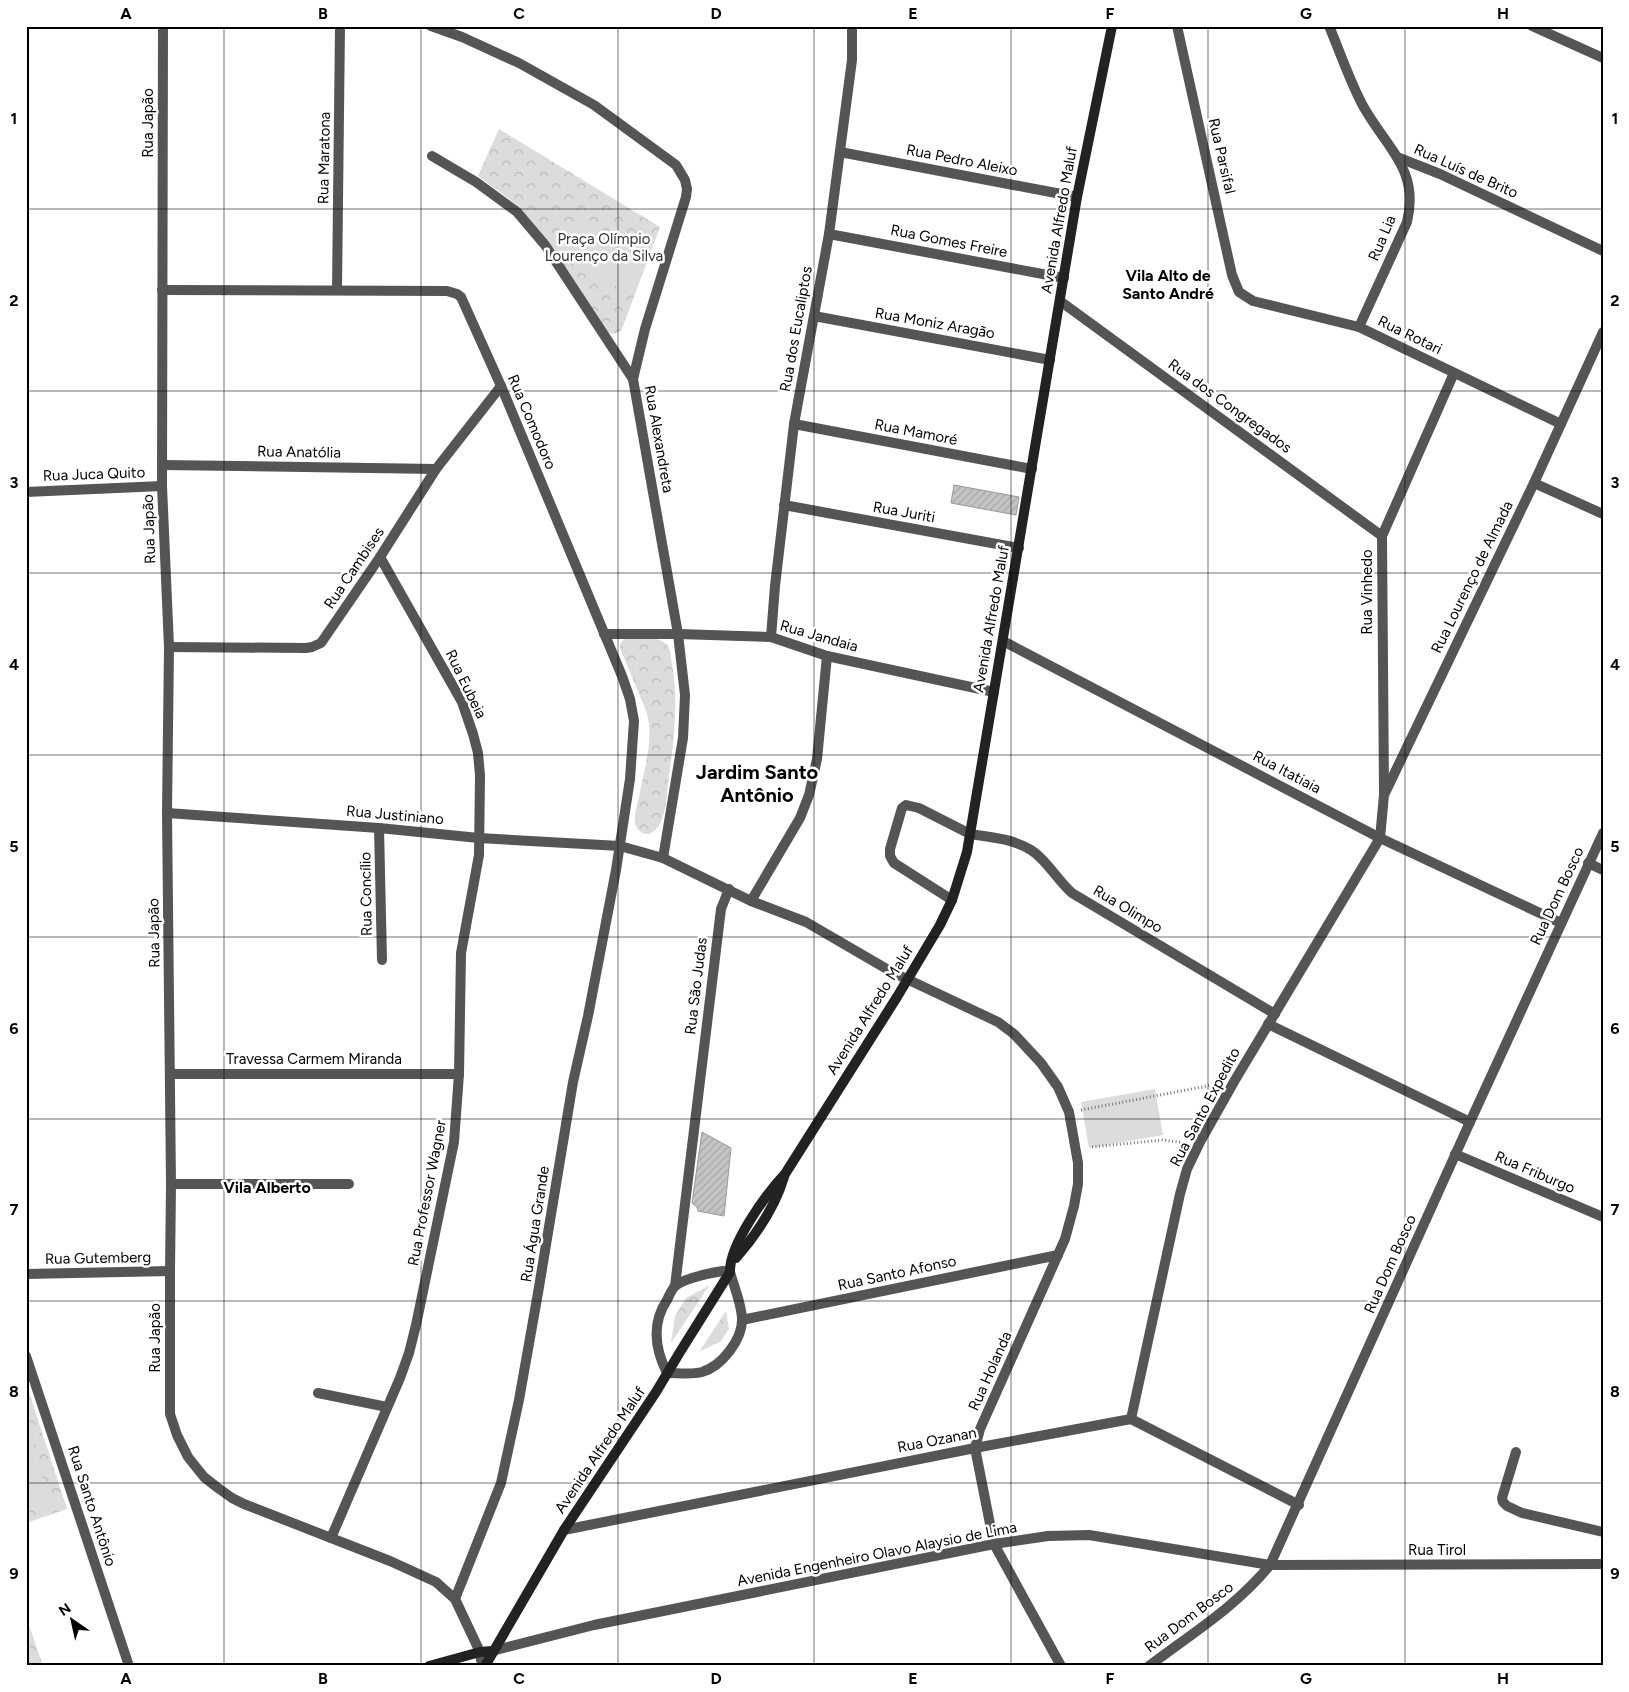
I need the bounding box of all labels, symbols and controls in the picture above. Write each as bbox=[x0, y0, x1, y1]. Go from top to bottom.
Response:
text: A bbox=[120, 4, 132, 23]
text: B bbox=[318, 4, 328, 23]
text: C bbox=[513, 4, 525, 23]
text: D bbox=[710, 4, 722, 23]
text: E bbox=[908, 4, 918, 23]
text: F bbox=[1106, 4, 1115, 23]
text: G bbox=[1300, 4, 1312, 23]
text: H bbox=[1497, 4, 1509, 23]
street label: Rua Japão bbox=[139, 88, 157, 158]
text: 1 bbox=[11, 109, 17, 128]
text: 1 bbox=[1612, 109, 1618, 128]
street label: Rua Maratona bbox=[314, 112, 334, 204]
street label: Rua Parsifal bbox=[1205, 116, 1239, 196]
street label: Rua Pedro Aleixo bbox=[905, 140, 1019, 180]
street label: Rua Luís de Brito bbox=[1411, 140, 1521, 202]
street label: Avenida Alfredo Maluf bbox=[1037, 145, 1081, 295]
street label: Rua Lia bbox=[1364, 212, 1400, 264]
street label: Rua Gomes Freire bbox=[889, 221, 1009, 261]
park label: Praça Olímpio Lourenço da Silva bbox=[545, 230, 663, 265]
street label: Rua dos Eucaliptos bbox=[776, 265, 816, 393]
district label: Vila Alto de Santo André bbox=[1122, 266, 1214, 303]
text: 2 bbox=[9, 291, 19, 310]
text: 2 bbox=[1610, 291, 1620, 310]
street label: Rua Moniz Aragão bbox=[874, 304, 997, 342]
street label: Rua Rotari bbox=[1375, 312, 1445, 358]
street label: Rua dos Congregados bbox=[1165, 355, 1295, 457]
street label: Rua Comodoro bbox=[504, 372, 560, 472]
street label: Rua Alexandreta bbox=[641, 384, 677, 494]
street label: Rua Mamoré bbox=[873, 415, 959, 449]
street label: Rua Anatólia bbox=[257, 442, 341, 462]
street label: Rua Juca Quito bbox=[42, 463, 146, 485]
text: 3 bbox=[10, 473, 19, 492]
text: 3 bbox=[1611, 473, 1620, 492]
street label: Rua Japão bbox=[139, 494, 159, 564]
street label: Rua Juriti bbox=[871, 498, 937, 526]
street label: Rua Lourenço de Almada bbox=[1427, 498, 1517, 656]
street label: Rua Cambises bbox=[320, 524, 388, 612]
street label: Avenida Alfredo Maluf bbox=[969, 544, 1013, 694]
street label: Rua Vinhedo bbox=[1358, 549, 1376, 635]
street label: Rua Jandaia bbox=[778, 616, 860, 656]
street label: Rua Eubeia bbox=[442, 647, 490, 721]
text: 4 bbox=[9, 655, 19, 674]
text: 4 bbox=[1610, 655, 1620, 674]
street label: Rua Itatiaia bbox=[1250, 747, 1324, 797]
district label: Jardim Santo Antônio bbox=[696, 760, 819, 807]
street label: Rua Justiniano bbox=[345, 802, 445, 828]
text: 5 bbox=[9, 837, 19, 856]
text: 5 bbox=[1610, 837, 1620, 856]
street label: Rua Dom Bosco bbox=[1526, 844, 1588, 948]
street label: Rua Concílio bbox=[356, 852, 376, 936]
street label: Rua Olimpo bbox=[1090, 881, 1166, 937]
street label: Rua Japão bbox=[144, 898, 164, 968]
street label: Rua São Judas bbox=[681, 936, 711, 1036]
street label: Avenida Alfredo Maluf bbox=[823, 942, 917, 1078]
text: 6 bbox=[9, 1019, 19, 1038]
text: 6 bbox=[1610, 1019, 1620, 1038]
street label: Rua Santo Expedito bbox=[1166, 1044, 1244, 1170]
street label: Travessa Carmem Miranda bbox=[226, 1050, 402, 1068]
street label: Rua Professor Wagner bbox=[404, 1118, 450, 1268]
street label: Rua Friburgo bbox=[1492, 1147, 1578, 1197]
street label: Rua Água Grande bbox=[517, 1165, 553, 1283]
district label: Vila Alberto bbox=[223, 1178, 311, 1197]
text: 7 bbox=[10, 1200, 19, 1219]
text: 7 bbox=[1611, 1200, 1620, 1219]
street label: Rua Dom Bosco bbox=[1360, 1212, 1420, 1316]
street label: Rua Gutemberg bbox=[45, 1248, 151, 1268]
street label: Rua Santo Afonso bbox=[836, 1252, 958, 1294]
street label: Rua Japão bbox=[146, 1303, 164, 1373]
street label: Rua Holanda bbox=[965, 1329, 1015, 1413]
text: 8 bbox=[9, 1382, 19, 1401]
text: 8 bbox=[1610, 1382, 1620, 1401]
street label: Avenida Alfredo Maluf bbox=[551, 1383, 649, 1517]
street label: Rua Ozanan bbox=[896, 1424, 978, 1456]
street label: Rua Santo Antônio bbox=[64, 1443, 120, 1569]
street label: Avenida Engenheiro Olavo Alaysio de Lima bbox=[736, 1518, 1018, 1590]
street label: Rua Tirol bbox=[1408, 1541, 1466, 1559]
text: 9 bbox=[9, 1564, 19, 1583]
text: 9 bbox=[1610, 1564, 1620, 1583]
street label: Rua Dom Bosco bbox=[1141, 1578, 1237, 1656]
north arrow bbox=[48, 1594, 98, 1644]
text: N bbox=[56, 1600, 74, 1620]
text: A bbox=[120, 1669, 132, 1688]
text: B bbox=[318, 1669, 328, 1688]
text: C bbox=[513, 1669, 525, 1688]
text: D bbox=[710, 1669, 722, 1688]
text: E bbox=[908, 1669, 918, 1688]
text: F bbox=[1106, 1669, 1115, 1688]
text: G bbox=[1300, 1669, 1312, 1688]
text: H bbox=[1497, 1669, 1509, 1688]

